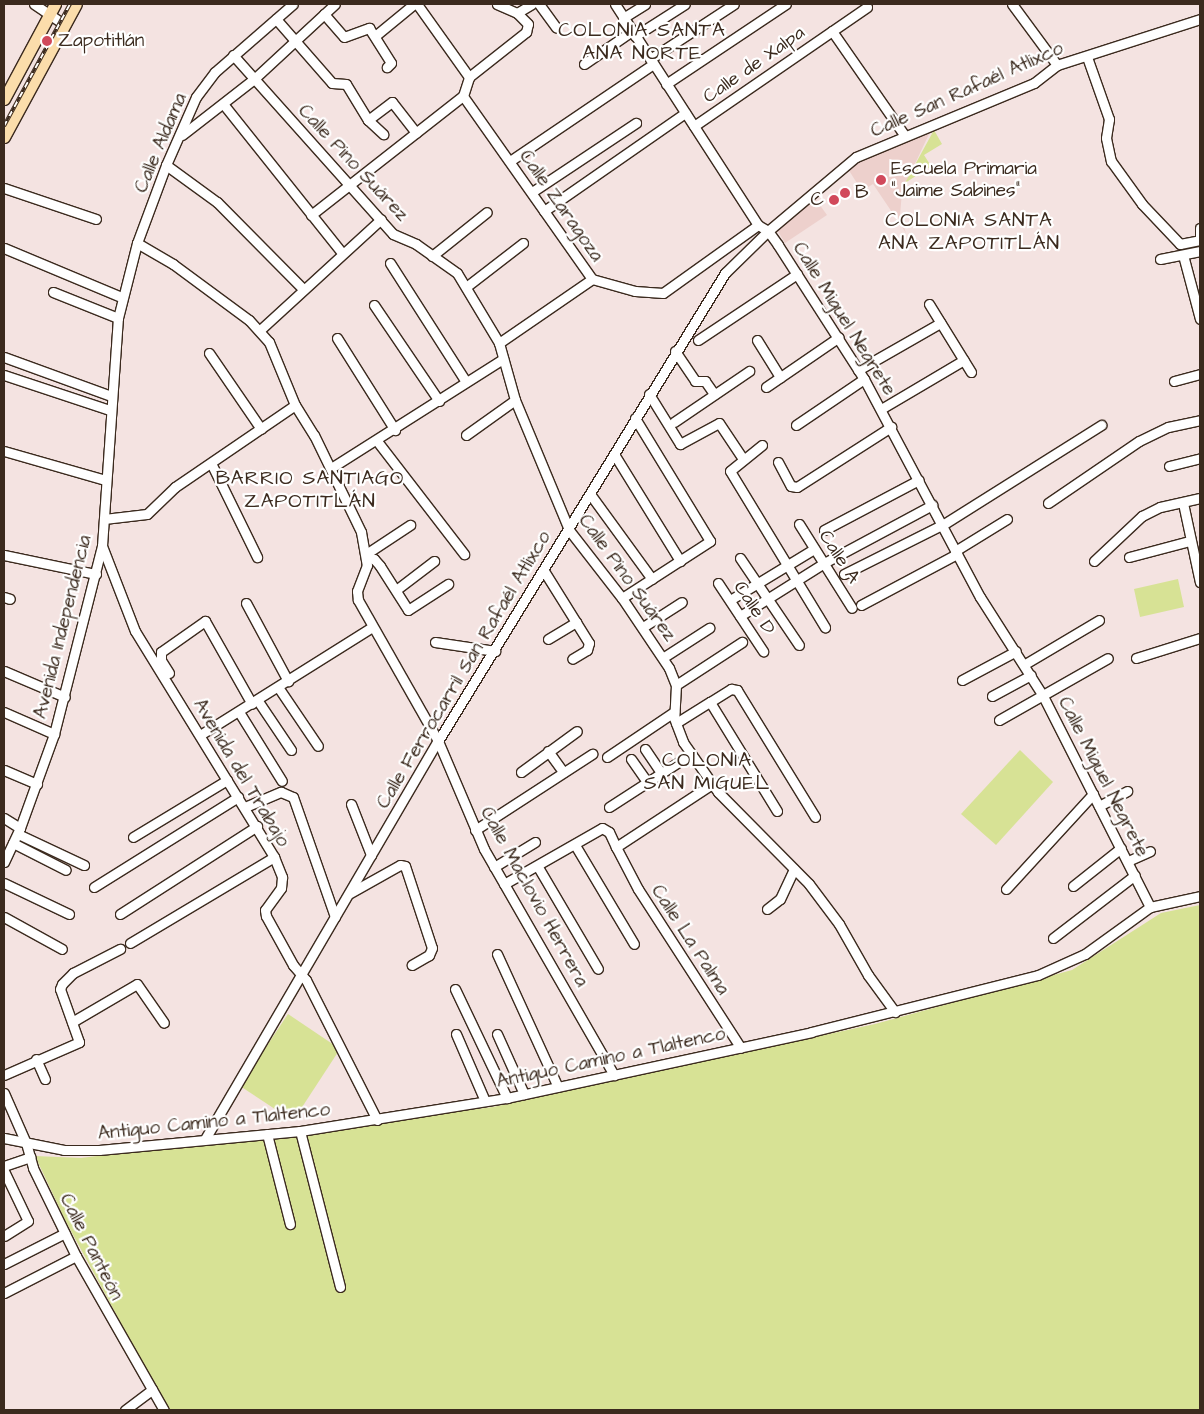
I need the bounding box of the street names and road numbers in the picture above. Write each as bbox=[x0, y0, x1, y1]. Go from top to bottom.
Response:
street label: Calle de Xalpa bbox=[699, 22, 809, 108]
street label: Calle San Rafaél Atlixco bbox=[867, 37, 1067, 143]
street label: Calle Aldama bbox=[130, 90, 192, 196]
street label: Calle Pino Suárez bbox=[293, 100, 413, 226]
street label: Calle Zaragoza bbox=[514, 146, 608, 266]
street label: Calle Miguel Negrete bbox=[788, 238, 900, 400]
street label: Calle Pino Suárez bbox=[573, 510, 681, 646]
street label: Calle A bbox=[813, 526, 865, 588]
street label: Calle Ferrocarril San Rafaél Atlixco bbox=[372, 527, 556, 813]
street label: Avenida Independencia bbox=[29, 533, 97, 721]
street label: Calle D bbox=[728, 577, 780, 639]
street label: Calle Miguel Negrete bbox=[1053, 693, 1153, 861]
street label: Avenida del Trabajo bbox=[188, 695, 294, 851]
street label: Calle Maclovio Herrera bbox=[475, 803, 593, 991]
street label: Calle La Palma bbox=[646, 881, 734, 999]
street label: Antiguo Camino a Tlaltenco bbox=[494, 1023, 728, 1093]
street label: Antiguo Camino a Tlaltenco bbox=[97, 1098, 331, 1146]
street label: Calle Panteón bbox=[54, 1190, 128, 1304]

